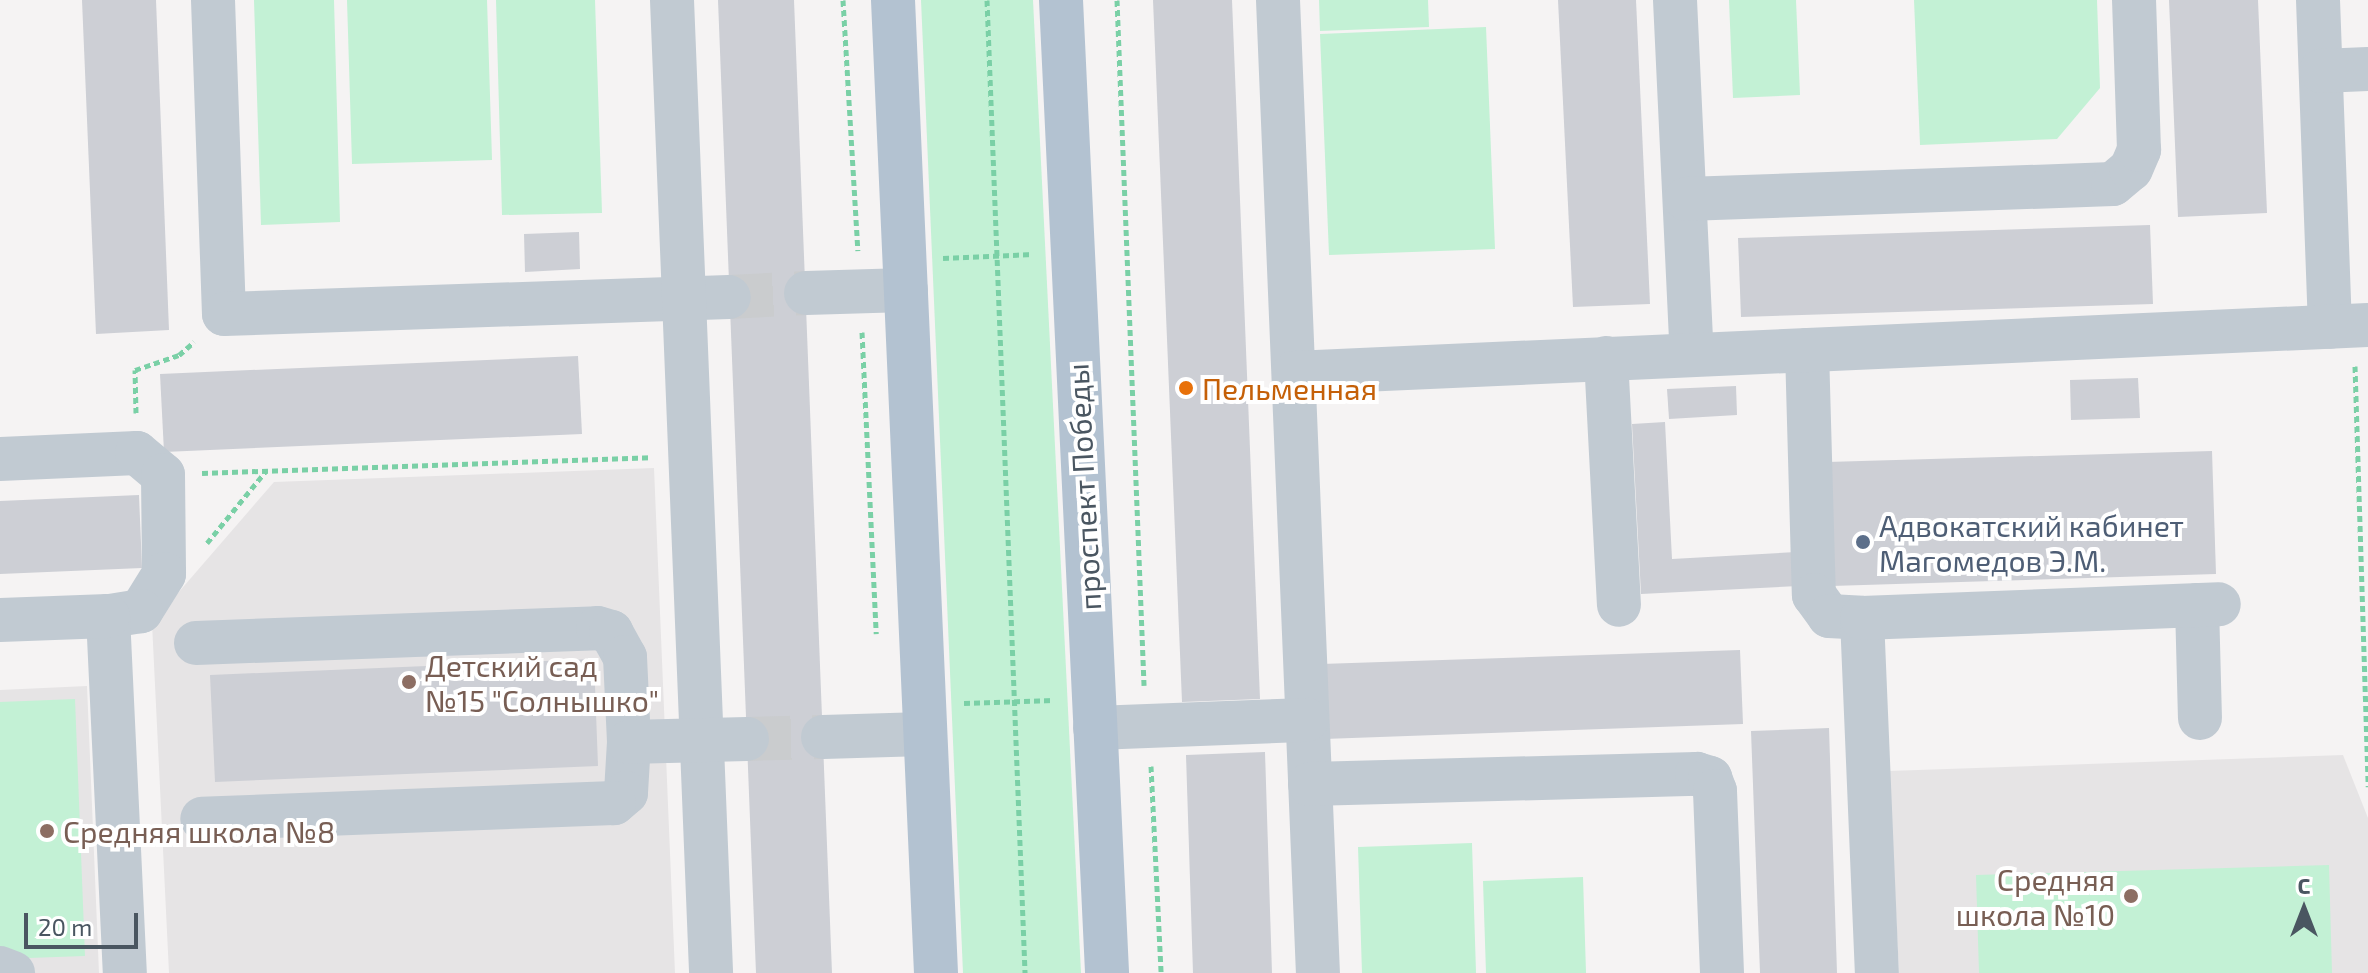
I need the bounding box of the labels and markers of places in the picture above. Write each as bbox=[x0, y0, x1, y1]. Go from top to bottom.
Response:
place label: Пельменная bbox=[1202, 370, 1377, 406]
marker: Пельменная bbox=[1177, 379, 1195, 397]
place label: Адвокатский кабинет Магомедов Э.М. bbox=[1879, 507, 2184, 578]
marker: Адвокатский кабинет Магомедов Э.М. bbox=[1854, 533, 1872, 551]
place label: Детский сад №15 "Солнышко" bbox=[425, 647, 659, 718]
marker: Детский сад №15 "Солнышко" bbox=[400, 673, 418, 691]
place label: Средняя школа №8 bbox=[63, 813, 335, 849]
marker: Средняя школа №8 bbox=[38, 822, 56, 840]
place label: Средняя школа №10 bbox=[1956, 861, 2115, 932]
marker: Средняя школа №10 bbox=[2122, 887, 2140, 905]

